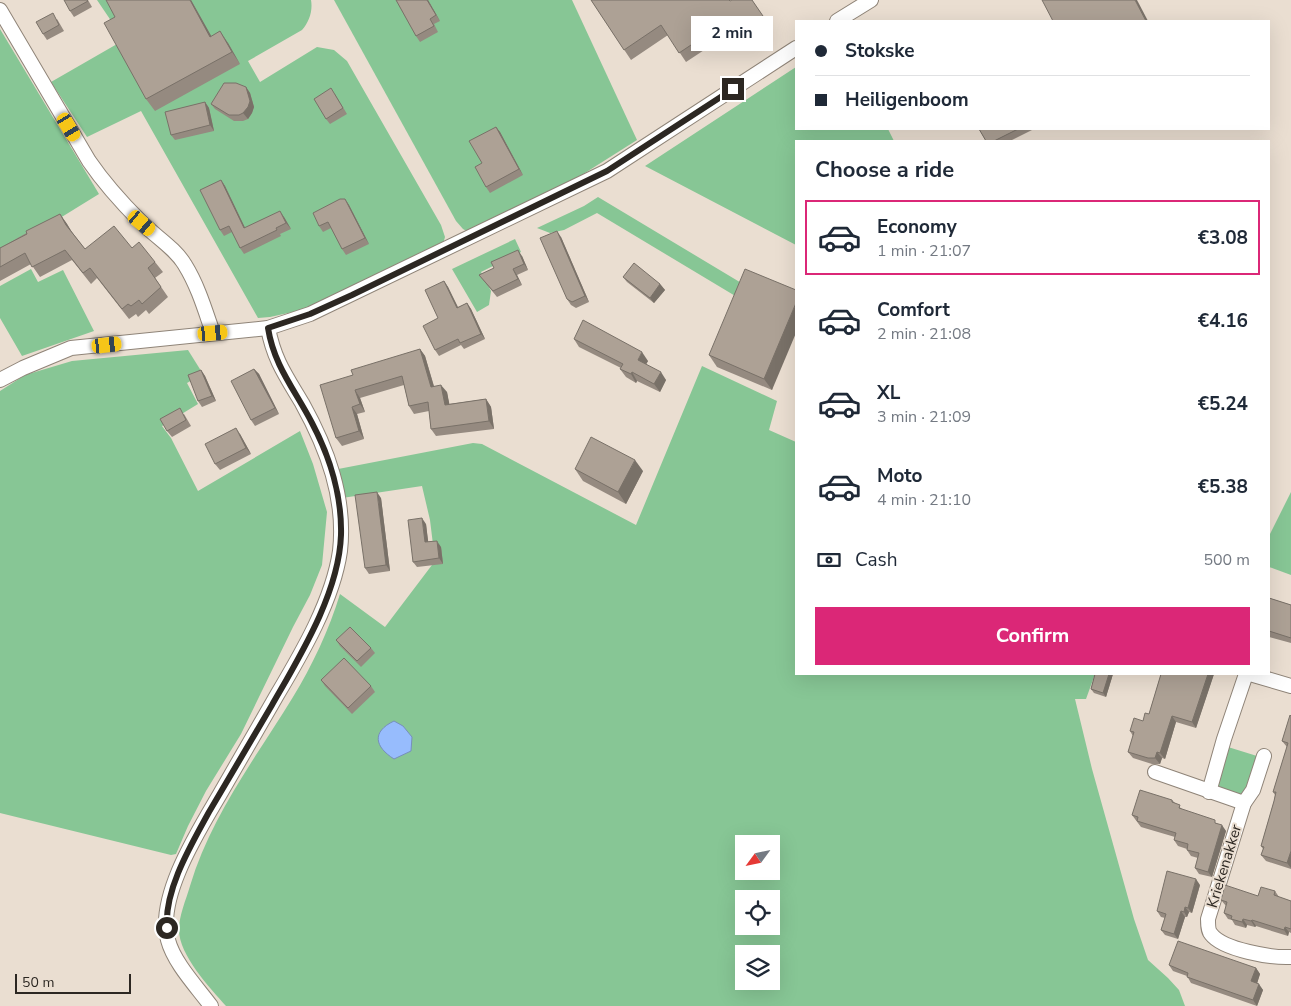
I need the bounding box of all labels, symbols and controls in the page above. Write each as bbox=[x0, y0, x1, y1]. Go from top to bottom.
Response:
callout: 2 min bbox=[692, 17, 774, 52]
text: 2 min bbox=[711, 22, 753, 44]
text: Stokske bbox=[845, 38, 915, 64]
route end bbox=[722, 78, 744, 100]
text: Heiligenboom bbox=[845, 87, 969, 113]
car bbox=[54, 110, 83, 144]
text: Choose a ride bbox=[815, 155, 954, 185]
car bbox=[125, 208, 158, 238]
text: Economy bbox=[877, 214, 957, 240]
icon: car bbox=[817, 215, 862, 260]
text: €3.08 bbox=[1198, 225, 1248, 251]
text: 1 min · 21:07 bbox=[877, 240, 971, 262]
text: Comfort bbox=[877, 297, 950, 323]
icon: car bbox=[817, 298, 862, 343]
text: €4.16 bbox=[1198, 308, 1248, 334]
text: 2 min · 21:08 bbox=[877, 323, 971, 345]
car bbox=[197, 324, 228, 342]
car bbox=[91, 336, 122, 354]
text: XL bbox=[877, 380, 900, 406]
icon: car bbox=[817, 381, 862, 426]
text: €5.24 bbox=[1198, 391, 1248, 417]
text: 3 min · 21:09 bbox=[877, 406, 971, 428]
text: Moto bbox=[877, 463, 923, 489]
icon: car bbox=[817, 464, 862, 509]
text: €5.38 bbox=[1198, 474, 1248, 500]
text: 4 min · 21:10 bbox=[877, 489, 971, 511]
icon: cash bbox=[815, 546, 843, 574]
text: Cash bbox=[855, 547, 897, 573]
text: 500 m bbox=[1203, 549, 1250, 571]
button: Confirm bbox=[815, 607, 1250, 665]
street label: Kriekenakker bbox=[1202, 821, 1246, 910]
north arrow bbox=[735, 835, 780, 880]
map controls bbox=[735, 835, 780, 990]
button: locate bbox=[735, 890, 780, 935]
route start bbox=[156, 917, 178, 939]
button: layers bbox=[735, 945, 780, 990]
scale bar bbox=[15, 971, 131, 994]
text: 50 m bbox=[22, 973, 54, 992]

